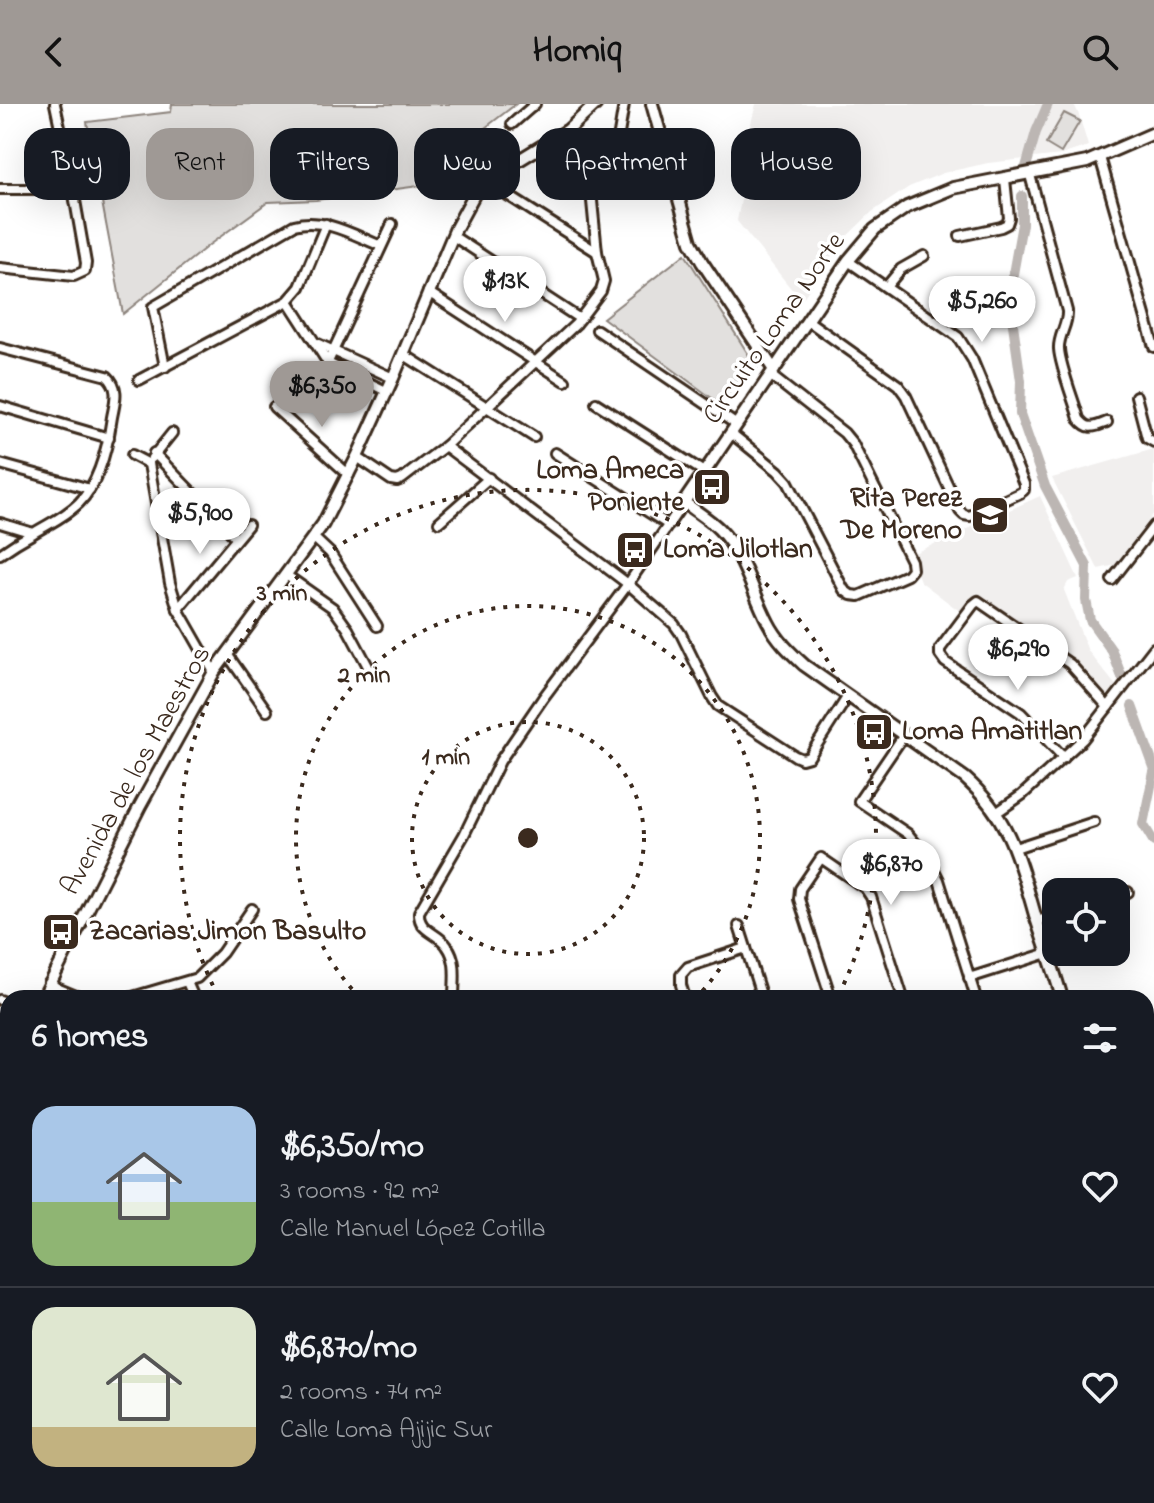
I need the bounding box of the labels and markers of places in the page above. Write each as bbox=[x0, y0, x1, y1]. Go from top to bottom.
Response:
pin: $13K bbox=[458, 256, 552, 324]
pin: $5,260 bbox=[917, 276, 1047, 344]
pin: $6,350 bbox=[257, 361, 387, 429]
place label: Loma Ameca Poniente bbox=[536, 451, 685, 524]
bus stop icon: Loma Ameca Poniente bbox=[691, 466, 733, 508]
place label: Rita Perez De Moreno bbox=[839, 479, 963, 552]
pin: $5,900 bbox=[135, 488, 265, 556]
school or university icon: Rita Perez De Moreno bbox=[969, 494, 1011, 536]
bus stop icon: Loma Jilotlan bbox=[614, 529, 656, 571]
place label: Loma Jilotlan bbox=[663, 530, 813, 571]
pin: $6,290 bbox=[953, 624, 1083, 692]
bus stop icon: Loma Amatitlan bbox=[853, 711, 895, 753]
place label: Loma Amatitlan bbox=[902, 712, 1083, 753]
centre of rings bbox=[514, 824, 542, 852]
pin: $6,870 bbox=[826, 839, 956, 907]
bus stop icon: Zacarias Jimon Basulto bbox=[40, 911, 82, 953]
place label: Zacarias Jimon Basulto bbox=[89, 912, 366, 953]

